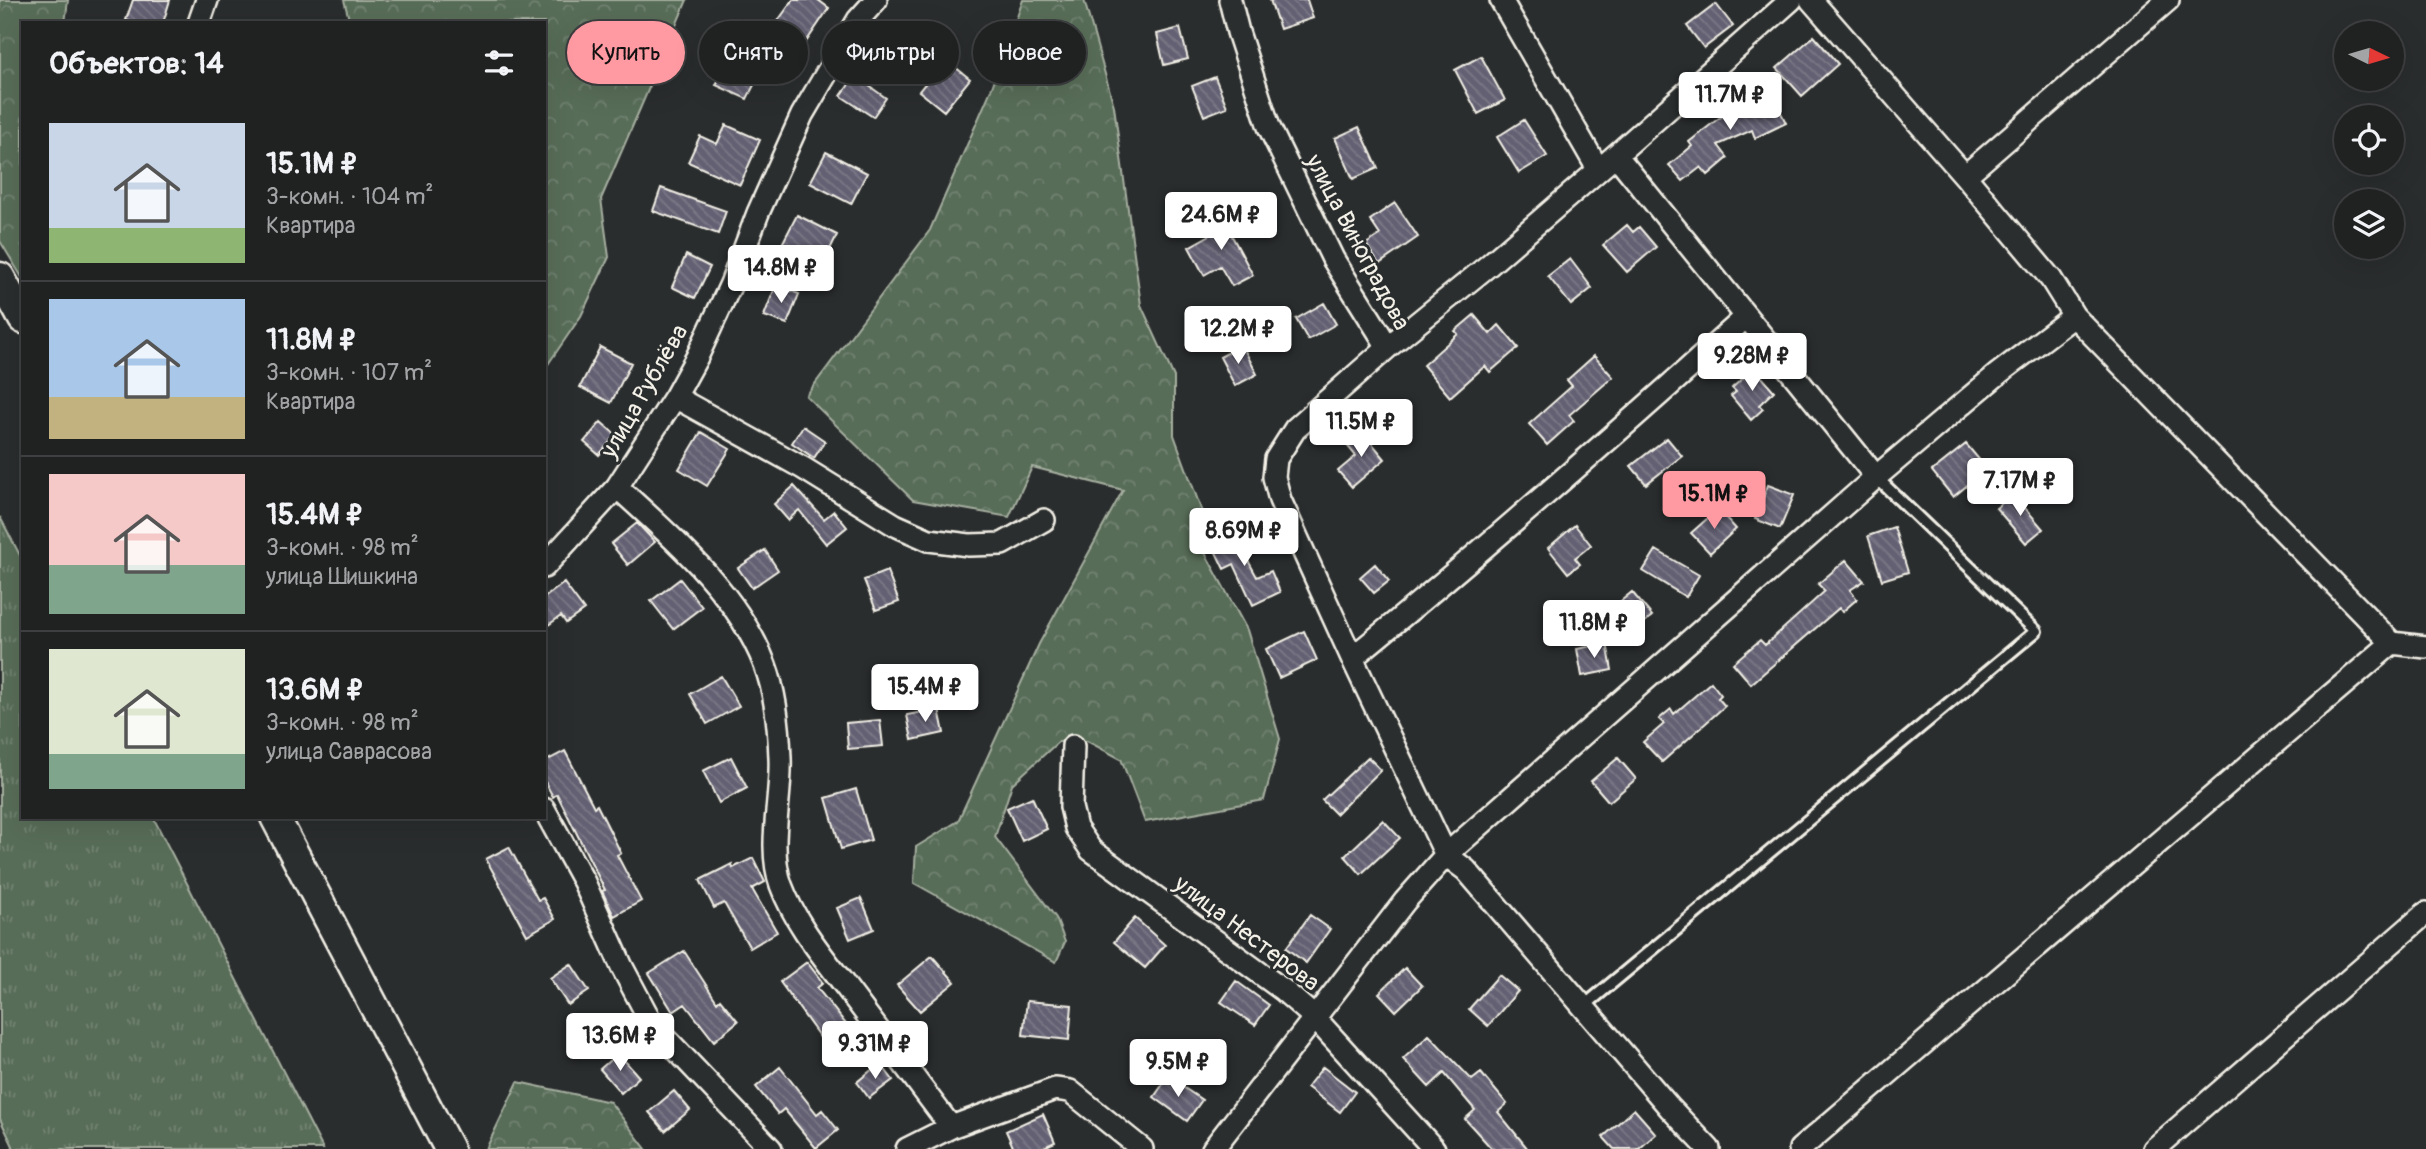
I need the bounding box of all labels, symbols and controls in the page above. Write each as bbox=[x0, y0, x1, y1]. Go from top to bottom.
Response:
chip: Купить bbox=[567, 21, 685, 84]
chip: Снять bbox=[699, 21, 808, 84]
chip: Фильтры bbox=[822, 21, 959, 84]
chip: Новое bbox=[973, 21, 1086, 84]
north arrow bbox=[2334, 21, 2404, 91]
map controls bbox=[2334, 21, 2404, 259]
icon: filters bbox=[480, 44, 518, 82]
text: Объектов: 14 bbox=[49, 45, 224, 82]
pin: 11.7M ₽ bbox=[1665, 72, 1795, 132]
text: 11.7M ₽ bbox=[1695, 80, 1765, 109]
button: locate bbox=[2334, 105, 2404, 175]
text: 15.1M ₽ bbox=[266, 145, 358, 182]
street label: улица Виноградова bbox=[1299, 148, 1416, 335]
icon: home bbox=[105, 151, 189, 235]
text: 3-комн. · 104 m² bbox=[266, 182, 433, 211]
button: layers bbox=[2334, 189, 2404, 259]
pin: 24.6M ₽ bbox=[1156, 192, 1286, 252]
text: 24.6M ₽ bbox=[1181, 200, 1261, 229]
text: Квартира bbox=[266, 211, 355, 240]
pin: 14.8M ₽ bbox=[716, 246, 846, 305]
text: 14.8M ₽ bbox=[744, 253, 818, 282]
pin: 12.2M ₽ bbox=[1173, 306, 1303, 366]
text: 12.2M ₽ bbox=[1200, 314, 1276, 343]
street label: улица Рублёва bbox=[594, 319, 694, 464]
text: 11.8M ₽ bbox=[266, 321, 357, 358]
icon: home bbox=[105, 327, 189, 411]
pin: 9.28M ₽ bbox=[1687, 334, 1817, 393]
text: 9.28M ₽ bbox=[1714, 341, 1790, 370]
text: 3-комн. · 107 m² bbox=[266, 358, 432, 387]
text: Квартира bbox=[266, 387, 355, 416]
pin: 11.5M ₽ bbox=[1296, 400, 1426, 459]
text: 11.5M ₽ bbox=[1326, 407, 1396, 436]
pin: 7.17M ₽ bbox=[1955, 458, 2085, 518]
text: 7.17M ₽ bbox=[1983, 466, 2057, 495]
pin: 15.1M ₽ bbox=[1649, 472, 1779, 531]
text: 15.1M ₽ bbox=[1679, 479, 1749, 508]
text: 15.4M ₽ bbox=[266, 496, 364, 533]
icon: home bbox=[105, 502, 189, 586]
pin: 8.69M ₽ bbox=[1179, 508, 1309, 568]
text: 8.69M ₽ bbox=[1205, 516, 1283, 545]
text: 3-комн. · 98 m² bbox=[266, 533, 419, 562]
text: улица Шишкина bbox=[266, 562, 418, 591]
pin: 11.8M ₽ bbox=[1529, 600, 1659, 660]
text: 11.8M ₽ bbox=[1559, 608, 1629, 637]
pin: 15.4M ₽ bbox=[860, 664, 990, 724]
text: 13.6M ₽ bbox=[266, 671, 365, 708]
text: 15.4M ₽ bbox=[887, 672, 963, 701]
icon: home bbox=[105, 677, 189, 761]
text: 3-комн. · 98 m² bbox=[266, 708, 419, 737]
text: улица Саврасова bbox=[266, 737, 432, 766]
street label: улица Нестерова bbox=[1167, 869, 1325, 998]
pin: 13.6M ₽ bbox=[555, 1014, 685, 1073]
text: 13.6M ₽ bbox=[582, 1021, 658, 1050]
pin: 9.31M ₽ bbox=[810, 1021, 940, 1081]
text: 9.31M ₽ bbox=[838, 1029, 912, 1058]
pin: 9.5M ₽ bbox=[1121, 1040, 1235, 1099]
text: 9.5M ₽ bbox=[1146, 1047, 1210, 1076]

